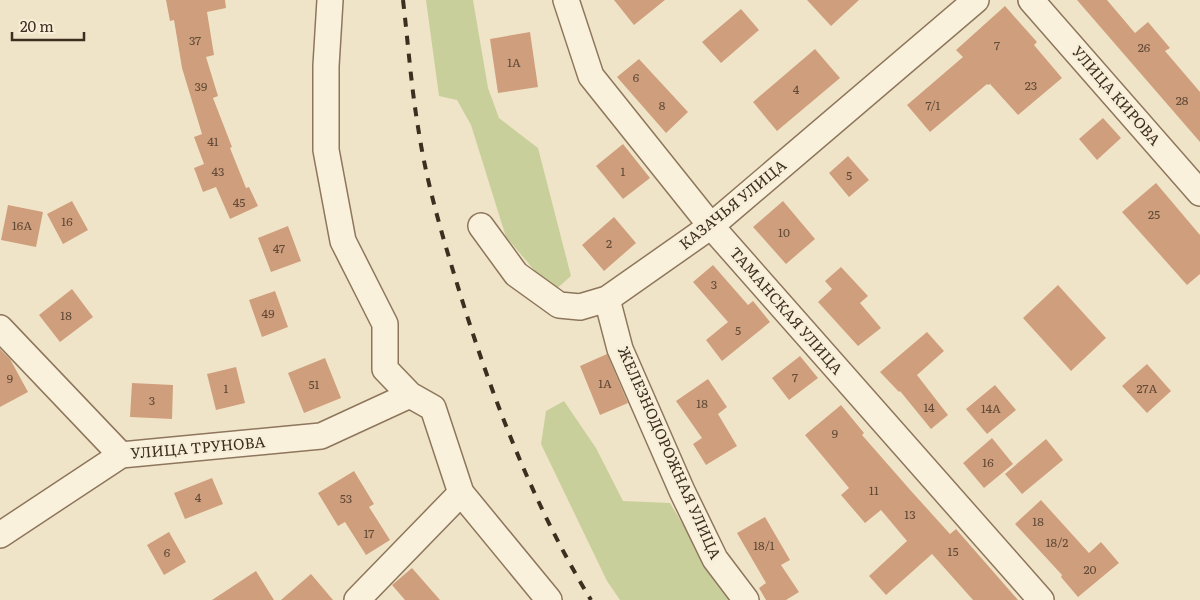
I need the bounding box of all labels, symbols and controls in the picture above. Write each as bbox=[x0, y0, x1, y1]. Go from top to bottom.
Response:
scale bar bbox=[12, 10, 85, 42]
text: 20 m bbox=[20, 14, 54, 37]
house number: 37 bbox=[189, 31, 201, 49]
house number: 7 bbox=[994, 36, 1000, 54]
house number: 26 bbox=[1138, 38, 1151, 56]
street label: УЛИЦА КИРОВА bbox=[1067, 40, 1167, 150]
house number: 1А bbox=[507, 53, 521, 71]
house number: 6 bbox=[633, 68, 640, 86]
house number: 23 bbox=[1025, 76, 1037, 94]
house number: 39 bbox=[195, 77, 207, 95]
house number: 4 bbox=[793, 80, 800, 98]
house number: 28 bbox=[1176, 91, 1189, 109]
house number: 8 bbox=[659, 96, 666, 114]
house number: 7/1 bbox=[926, 96, 941, 114]
house number: 41 bbox=[207, 132, 219, 150]
street label: КАЗАЧЬЯ УЛИЦА bbox=[673, 153, 791, 254]
house number: 43 bbox=[211, 162, 225, 180]
house number: 1 bbox=[621, 162, 626, 180]
house number: 5 bbox=[846, 166, 852, 184]
house number: 45 bbox=[233, 193, 245, 211]
house number: 25 bbox=[1148, 205, 1160, 223]
house number: 16 bbox=[61, 212, 73, 230]
house number: 16А bbox=[12, 216, 32, 234]
house number: 10 bbox=[778, 223, 790, 241]
house number: 2 bbox=[606, 234, 612, 252]
house number: 47 bbox=[273, 239, 285, 257]
street label: ТАМАНСКАЯ УЛИЦА bbox=[725, 241, 849, 379]
house number: 3 bbox=[711, 275, 717, 293]
house number: 49 bbox=[262, 304, 274, 322]
house number: 18 bbox=[60, 306, 72, 324]
house number: 5 bbox=[735, 321, 741, 339]
street label: ЖЕЛЕЗНОДОРОЖНАЯ УЛИЦА bbox=[613, 342, 728, 562]
house number: 7 bbox=[792, 368, 798, 386]
house number: 9 bbox=[7, 369, 13, 387]
house number: 1А bbox=[598, 374, 612, 392]
house number: 51 bbox=[309, 375, 320, 393]
house number: 1 bbox=[224, 379, 229, 397]
house number: 27А bbox=[1137, 379, 1158, 397]
house number: 3 bbox=[149, 391, 155, 409]
house number: 18 bbox=[696, 394, 708, 412]
house number: 14 bbox=[923, 398, 935, 416]
house number: 14А bbox=[981, 399, 1001, 417]
house number: 9 bbox=[832, 424, 838, 442]
street label: УЛИЦА ТРУНОВА bbox=[130, 429, 266, 464]
house number: 16 bbox=[982, 453, 994, 471]
house number: 11 bbox=[869, 481, 879, 499]
house number: 4 bbox=[195, 488, 202, 506]
house number: 53 bbox=[340, 489, 352, 507]
house number: 13 bbox=[904, 505, 916, 523]
house number: 18 bbox=[1032, 512, 1044, 530]
house number: 17 bbox=[364, 524, 374, 542]
house number: 18/2 bbox=[1046, 533, 1068, 551]
house number: 18/1 bbox=[753, 536, 775, 554]
house number: 15 bbox=[948, 542, 958, 560]
house number: 6 bbox=[164, 543, 171, 561]
house number: 20 bbox=[1083, 560, 1097, 578]

